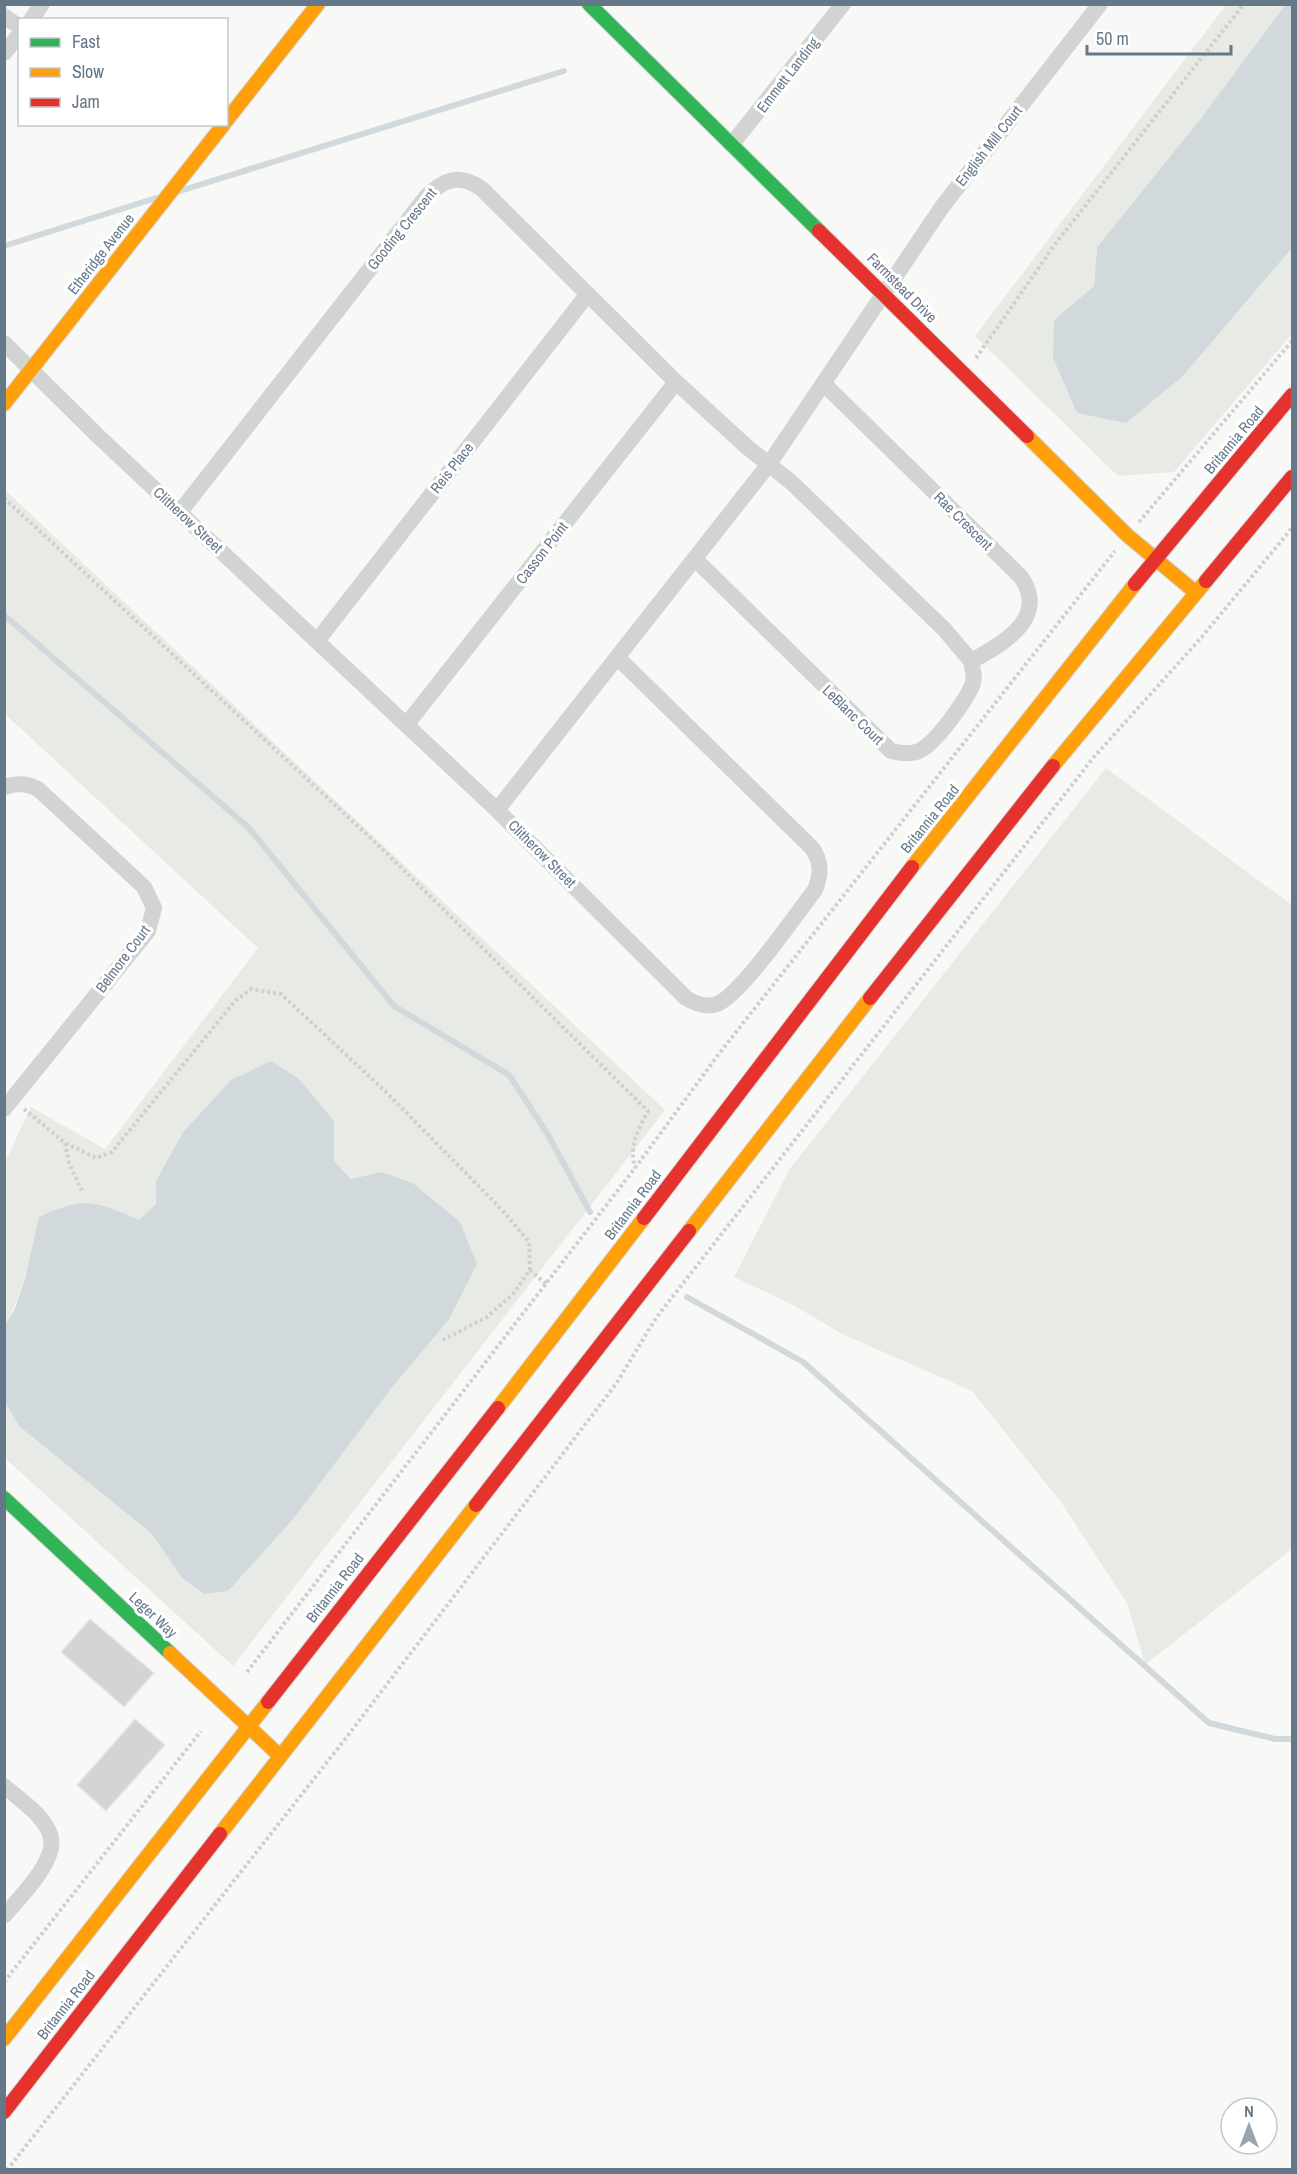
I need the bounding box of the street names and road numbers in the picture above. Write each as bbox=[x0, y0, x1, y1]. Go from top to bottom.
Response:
street label: Emmett Landing bbox=[752, 33, 824, 117]
street label: English Mill Court bbox=[950, 101, 1027, 190]
street label: Gooding Crescent bbox=[362, 183, 442, 274]
street label: Etheridge Avenue bbox=[62, 209, 139, 299]
street label: Farmstead Drive bbox=[863, 248, 942, 327]
street label: Britannia Road bbox=[1199, 401, 1268, 478]
street label: Reis Place bbox=[425, 438, 478, 498]
street label: Clitherow Street bbox=[149, 482, 228, 558]
street label: Rae Crescent bbox=[929, 487, 998, 555]
street label: Casson Point bbox=[511, 517, 573, 588]
street label: LeBlanc Court bbox=[818, 680, 889, 750]
street label: Britannia Road bbox=[895, 780, 964, 857]
street label: Clitherow Street bbox=[504, 815, 581, 893]
street label: Belmore Court bbox=[90, 920, 155, 997]
street label: Britannia Road bbox=[599, 1165, 666, 1244]
street label: Britannia Road bbox=[301, 1549, 368, 1627]
street label: Leger Way bbox=[125, 1587, 183, 1643]
street label: Britannia Road bbox=[32, 1966, 99, 2044]

